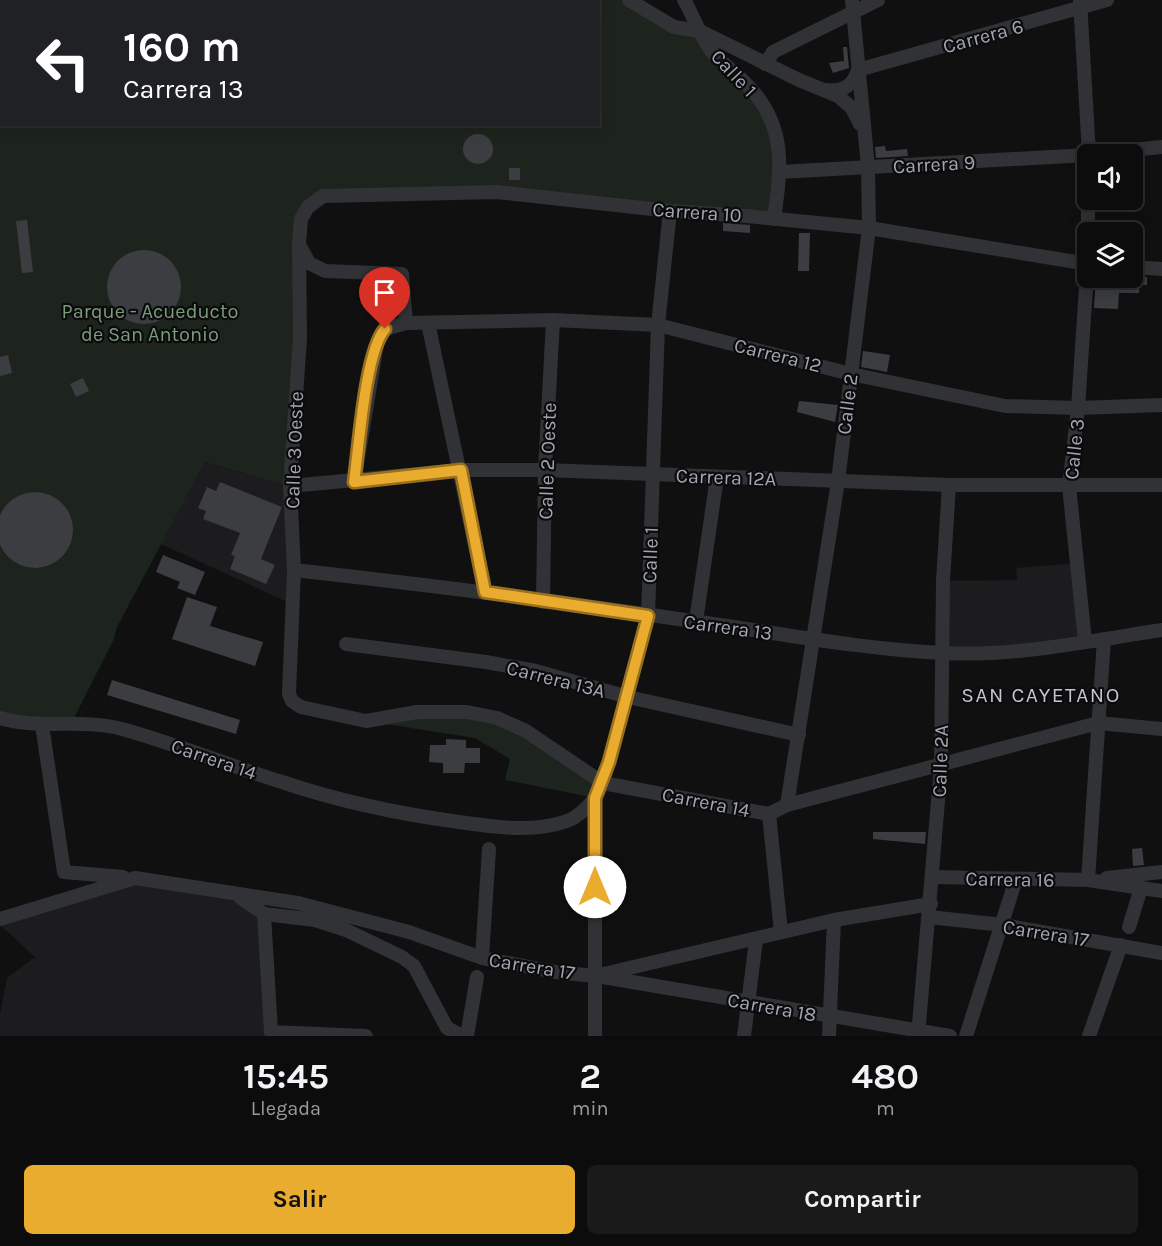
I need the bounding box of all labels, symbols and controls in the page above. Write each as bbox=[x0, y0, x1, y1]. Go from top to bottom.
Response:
street label: Carrera 6 bbox=[940, 15, 1026, 58]
text: 160 m bbox=[123, 22, 241, 72]
icon: left bbox=[24, 24, 102, 102]
street label: Calle 1 bbox=[706, 45, 761, 102]
text: Carrera 13 bbox=[123, 73, 244, 105]
map controls bbox=[1077, 144, 1143, 288]
button: sound bbox=[1077, 144, 1143, 210]
street label: Carrera 9 bbox=[892, 151, 976, 178]
street label: Carrera 10 bbox=[652, 198, 742, 227]
button: layers bbox=[1077, 222, 1143, 288]
pin bbox=[359, 267, 410, 329]
icon: arrive bbox=[368, 276, 401, 309]
park label: Parque - Acueducto de San Antonio bbox=[62, 300, 238, 346]
street label: Carrera 12 bbox=[732, 334, 824, 377]
street label: Calle 2 bbox=[832, 372, 863, 436]
street label: Calle 3 Oeste bbox=[281, 391, 308, 509]
street label: Calle 2 Oeste bbox=[534, 402, 561, 520]
street label: Calle 3 bbox=[1060, 417, 1089, 481]
street label: Carrera 12A bbox=[675, 464, 777, 491]
street label: Calle 1 bbox=[638, 527, 663, 583]
street label: Carrera 13 bbox=[682, 610, 774, 645]
street label: Carrera 13A bbox=[504, 656, 608, 703]
district label: SAN CAYETANO bbox=[961, 683, 1121, 707]
street label: Calle 2A bbox=[928, 724, 953, 798]
street label: Carrera 14 bbox=[168, 734, 260, 785]
street label: Carrera 14 bbox=[660, 783, 752, 822]
position arrow bbox=[563, 855, 627, 919]
street label: Carrera 16 bbox=[965, 867, 1055, 892]
street label: Carrera 17 bbox=[1001, 915, 1091, 952]
street label: Carrera 17 bbox=[487, 948, 577, 985]
street label: Carrera 18 bbox=[726, 988, 818, 1027]
text: 15:45 bbox=[243, 1055, 329, 1097]
text: 2 bbox=[579, 1055, 601, 1097]
text: 480 bbox=[852, 1055, 919, 1097]
text: Llegada bbox=[251, 1097, 321, 1120]
text: min bbox=[572, 1097, 609, 1120]
text: m bbox=[876, 1097, 895, 1120]
button: Salir bbox=[24, 1165, 575, 1234]
button: Compartir bbox=[587, 1165, 1138, 1234]

